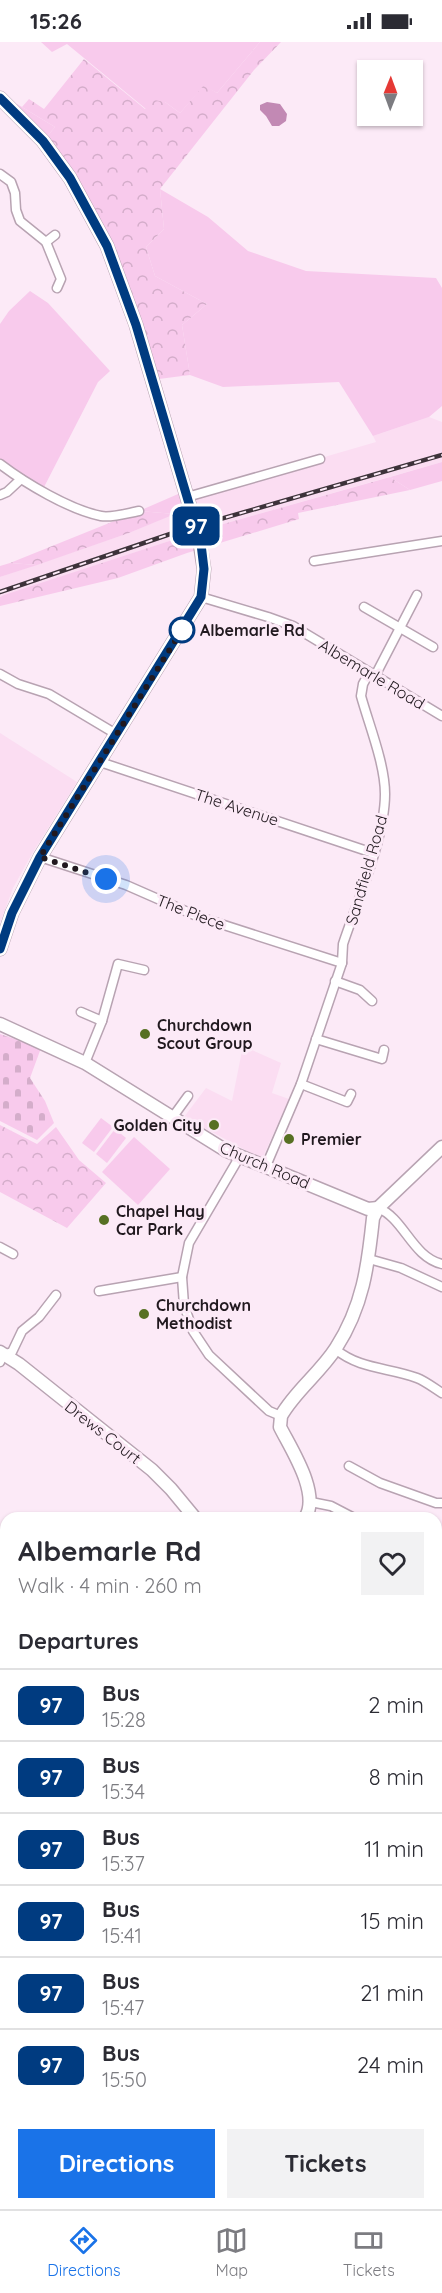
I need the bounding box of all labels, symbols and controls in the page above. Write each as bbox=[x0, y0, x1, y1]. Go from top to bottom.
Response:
text: 15:26 bbox=[30, 7, 82, 35]
north arrow bbox=[357, 60, 423, 126]
map controls bbox=[357, 60, 423, 126]
line badge: 97 bbox=[169, 506, 223, 546]
text: 97 bbox=[185, 513, 207, 539]
marker: Albemarle Rd bbox=[169, 617, 195, 643]
place label: Albemarle Rd bbox=[200, 620, 305, 640]
street label: Albemarle Road bbox=[315, 635, 429, 713]
street label: The Avenue bbox=[193, 784, 281, 830]
street label: Sandfield Road bbox=[341, 813, 391, 927]
your location bbox=[91, 864, 121, 894]
street label: The Piece bbox=[154, 890, 228, 934]
place label: Churchdown Scout Group bbox=[157, 1015, 252, 1053]
marker: Churchdown Scout Group bbox=[138, 1027, 152, 1041]
place label: Golden City bbox=[113, 1115, 202, 1135]
marker: Golden City bbox=[207, 1118, 221, 1132]
place label: Premier bbox=[301, 1129, 362, 1149]
marker: Premier bbox=[282, 1132, 296, 1146]
street label: Church Road bbox=[217, 1137, 313, 1193]
place label: Chapel Hay Car Park bbox=[116, 1201, 205, 1239]
marker: Chapel Hay Car Park bbox=[97, 1213, 111, 1227]
place label: Churchdown Methodist bbox=[156, 1295, 251, 1333]
marker: Churchdown Methodist bbox=[137, 1307, 151, 1321]
street label: Drews Court bbox=[61, 1396, 145, 1468]
button: heart bbox=[361, 1532, 424, 1595]
text: Albemarle Rd bbox=[18, 1533, 201, 1568]
text: Walk · 4 min · 260 m bbox=[18, 1573, 202, 1598]
text: Departures bbox=[18, 1627, 139, 1655]
text: Bus bbox=[102, 1679, 140, 1707]
text: 2 min bbox=[368, 1691, 424, 1719]
text: 97 bbox=[40, 1692, 62, 1718]
text: 15:28 bbox=[102, 1707, 146, 1732]
text: Bus bbox=[102, 1751, 140, 1779]
text: 8 min bbox=[369, 1763, 424, 1791]
text: 97 bbox=[40, 1764, 62, 1790]
text: 15:34 bbox=[102, 1779, 145, 1804]
text: Bus bbox=[102, 1823, 140, 1851]
text: 11 min bbox=[364, 1835, 424, 1863]
text: 97 bbox=[40, 1836, 62, 1862]
text: 15:37 bbox=[102, 1851, 145, 1876]
text: Bus bbox=[102, 1895, 140, 1923]
text: 15 min bbox=[360, 1907, 424, 1935]
text: 97 bbox=[40, 1908, 62, 1934]
text: 15:41 bbox=[102, 1923, 142, 1948]
text: Bus bbox=[102, 1967, 140, 1995]
text: 21 min bbox=[360, 1979, 424, 2007]
text: 97 bbox=[40, 1980, 62, 2006]
text: 15:47 bbox=[102, 1995, 144, 2020]
text: Bus bbox=[102, 2039, 140, 2067]
text: 24 min bbox=[357, 2051, 424, 2079]
text: 97 bbox=[40, 2052, 62, 2078]
text: 15:50 bbox=[102, 2067, 147, 2092]
button: Directions bbox=[18, 2129, 215, 2198]
button: Tickets bbox=[227, 2129, 424, 2198]
tab: Directions bbox=[47, 2224, 121, 2280]
tab: Map bbox=[215, 2224, 248, 2280]
tab: Tickets bbox=[343, 2224, 395, 2280]

